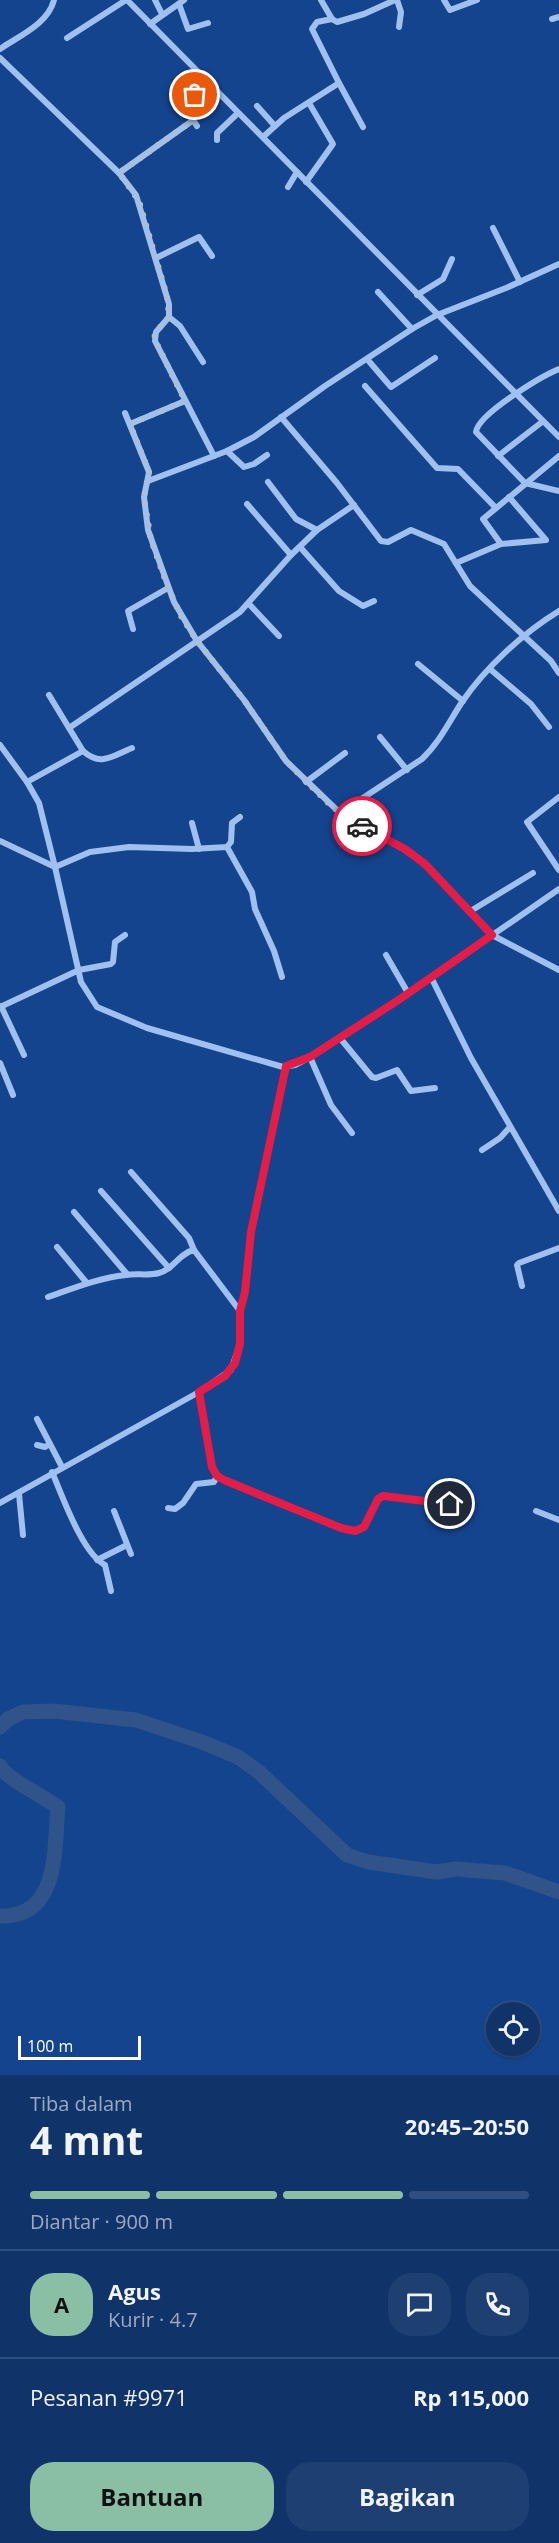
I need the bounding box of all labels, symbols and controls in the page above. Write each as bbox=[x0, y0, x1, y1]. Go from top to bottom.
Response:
pin bbox=[169, 69, 220, 120]
icon: bag bbox=[178, 78, 211, 111]
courier bbox=[332, 796, 392, 856]
icon: car bbox=[346, 810, 379, 843]
pin bbox=[424, 1478, 475, 1529]
icon: home bbox=[433, 1487, 466, 1520]
map controls bbox=[486, 2002, 540, 2056]
button: locate bbox=[486, 2002, 540, 2056]
scale bar bbox=[18, 2033, 141, 2060]
text: 100 m bbox=[27, 2035, 73, 2057]
text: Tiba dalam bbox=[30, 2090, 133, 2117]
text: 20:45–20:50 bbox=[405, 2111, 529, 2141]
text: 4 mnt bbox=[30, 2113, 143, 2166]
text: Diantar · 900 m bbox=[30, 2208, 173, 2235]
button: chat bbox=[388, 2273, 451, 2336]
button: phone bbox=[466, 2273, 529, 2336]
text: Agus bbox=[108, 2276, 161, 2306]
text: A bbox=[54, 2289, 69, 2319]
text: Kurir · 4.7 bbox=[108, 2306, 198, 2333]
text: Pesanan #9971 bbox=[30, 2382, 188, 2412]
text: Rp 115,000 bbox=[413, 2382, 529, 2412]
button: Bantuan bbox=[30, 2462, 274, 2531]
button: Bagikan bbox=[286, 2462, 529, 2531]

